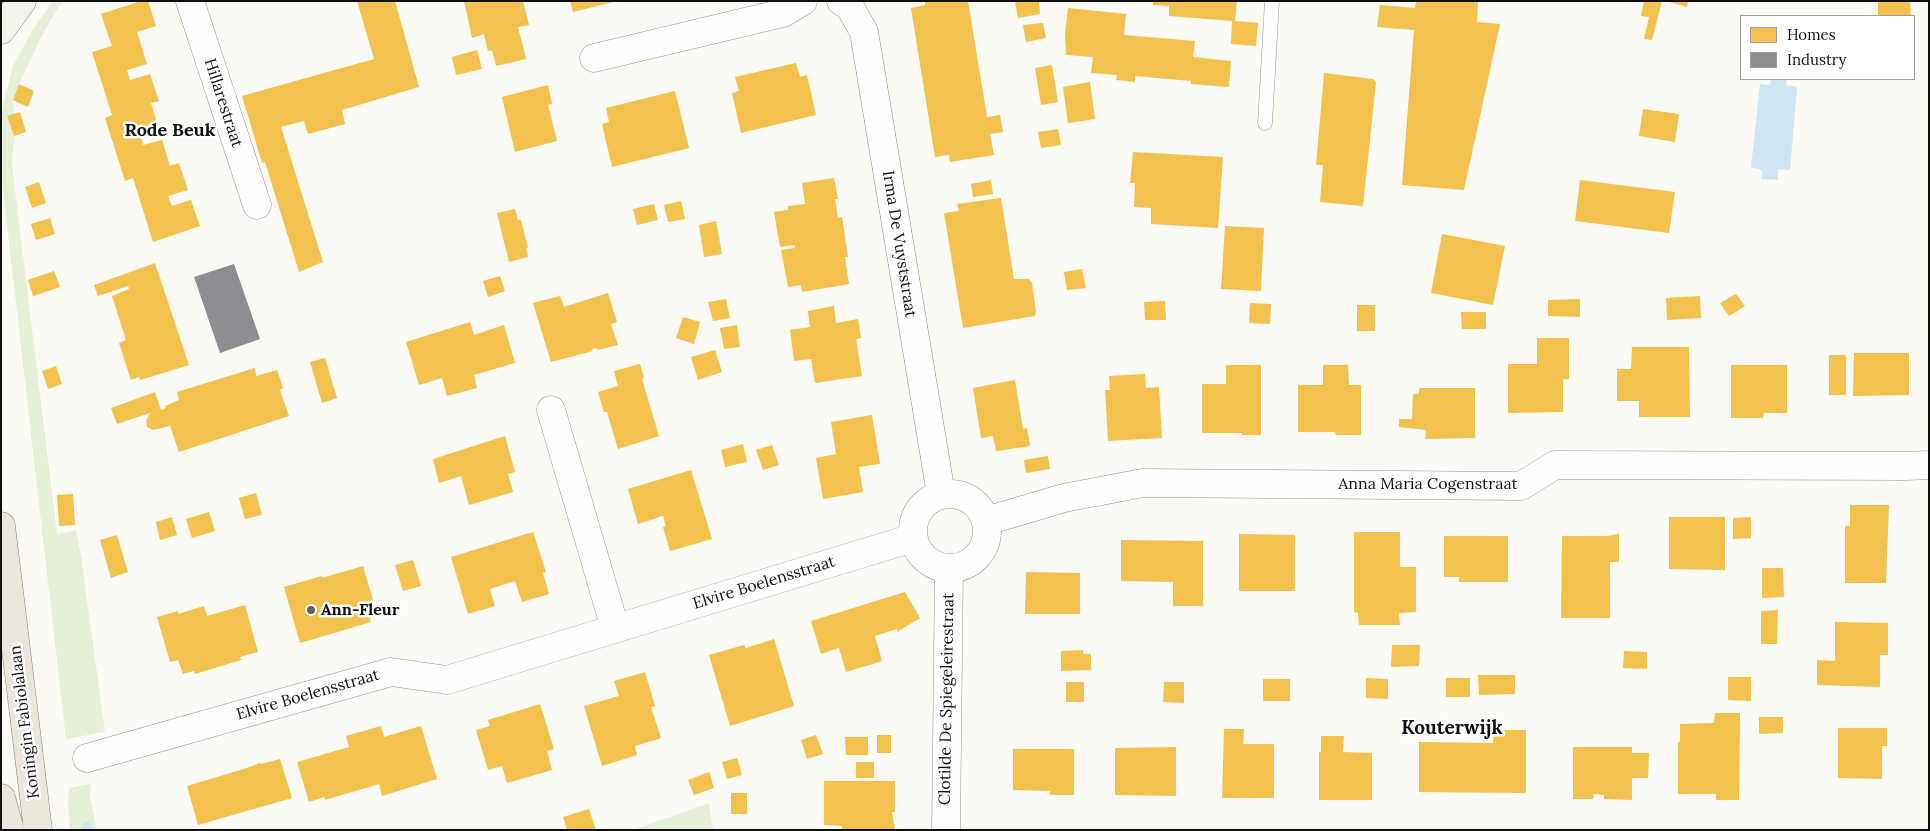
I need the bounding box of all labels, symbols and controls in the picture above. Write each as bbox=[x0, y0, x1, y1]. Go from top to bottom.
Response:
legend bbox=[1740, 15, 1915, 80]
text: Homes bbox=[1787, 25, 1836, 44]
text: Industry bbox=[1787, 50, 1846, 69]
street label: Hillarestraat bbox=[200, 56, 246, 150]
district label: Rode Beuk bbox=[125, 120, 215, 142]
street label: Irma De Vuyststraat bbox=[878, 169, 920, 319]
street label: Anna Maria Cogenstraat bbox=[1338, 474, 1518, 494]
street label: Elvire Boelensstraat bbox=[691, 552, 837, 614]
street label: Clotilde De Spiegeleirestraat bbox=[936, 593, 958, 805]
place label: Ann-Fleur bbox=[321, 600, 399, 620]
marker: Ann-Fleur bbox=[305, 604, 317, 616]
street label: Koningin Fabiolalaan bbox=[6, 644, 44, 800]
street label: Elvire Boelensstraat bbox=[234, 665, 382, 725]
district label: Kouterwijk bbox=[1401, 718, 1503, 740]

